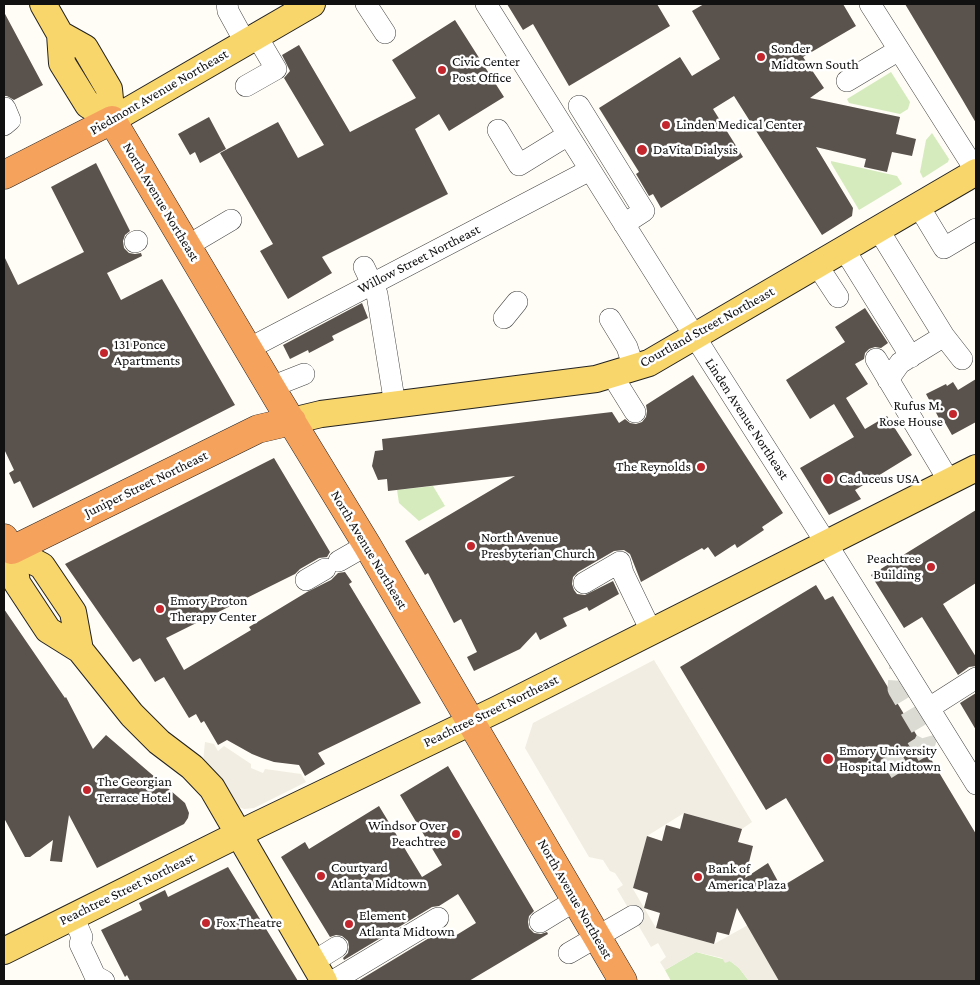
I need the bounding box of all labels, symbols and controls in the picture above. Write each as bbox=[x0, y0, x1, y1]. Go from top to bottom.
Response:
place label: Sonder Midtown South bbox=[771, 41, 859, 74]
street label: Piedmont Avenue Northeast bbox=[87, 45, 231, 139]
marker: Sonder Midtown South bbox=[755, 51, 767, 63]
place label: Civic Center Post Office bbox=[452, 54, 520, 86]
marker: Civic Center Post Office bbox=[436, 64, 448, 76]
place label: Linden Medical Center bbox=[676, 117, 803, 133]
marker: Linden Medical Center bbox=[660, 119, 672, 131]
street label: North Avenue Northeast bbox=[119, 140, 203, 264]
place label: DaVita Dialysis bbox=[653, 142, 738, 158]
marker: DaVita Dialysis bbox=[635, 143, 649, 157]
street label: Willow Street Northeast bbox=[355, 221, 483, 297]
street label: Courtland Street Northeast bbox=[637, 283, 777, 371]
place label: 131 Ponce Apartments bbox=[114, 337, 180, 370]
marker: 131 Ponce Apartments bbox=[98, 347, 110, 359]
street label: Linden Avenue Northeast bbox=[701, 355, 793, 483]
place label: Rufus M. Rose House bbox=[879, 398, 943, 431]
marker: Rufus M. Rose House bbox=[947, 408, 959, 420]
street label: Juniper Street Northeast bbox=[82, 447, 210, 521]
place label: The Reynolds bbox=[616, 459, 691, 475]
marker: The Reynolds bbox=[695, 461, 707, 473]
place label: Caduceus USA bbox=[839, 471, 919, 487]
marker: Caduceus USA bbox=[821, 472, 835, 486]
street label: North Avenue Northeast bbox=[327, 488, 411, 612]
place label: North Avenue Presbyterian Church bbox=[481, 530, 595, 562]
marker: North Avenue Presbyterian Church bbox=[465, 540, 477, 552]
place label: Peachtree Building bbox=[867, 551, 921, 584]
marker: Peachtree Building bbox=[925, 561, 937, 573]
place label: Emory Proton Therapy Center bbox=[170, 593, 256, 626]
marker: Emory Proton Therapy Center bbox=[154, 603, 166, 615]
street label: Peachtree Street Northeast bbox=[421, 671, 561, 751]
place label: Emory University Hospital Midtown bbox=[839, 743, 941, 776]
marker: Emory University Hospital Midtown bbox=[821, 752, 835, 766]
place label: The Georgian Terrace Hotel bbox=[97, 774, 172, 806]
marker: The Georgian Terrace Hotel bbox=[81, 784, 93, 796]
place label: Windsor Over Peachtree bbox=[368, 818, 446, 850]
marker: Windsor Over Peachtree bbox=[450, 828, 462, 840]
street label: North Avenue Northeast bbox=[534, 836, 616, 962]
street label: Peachtree Street Northeast bbox=[57, 849, 197, 929]
place label: Courtyard Atlanta Midtown bbox=[331, 860, 427, 892]
place label: Bank of America Plaza bbox=[708, 861, 787, 894]
marker: Courtyard Atlanta Midtown bbox=[315, 870, 327, 882]
marker: Bank of America Plaza bbox=[692, 871, 704, 883]
place label: Element Atlanta Midtown bbox=[359, 908, 455, 940]
place label: Fox Theatre bbox=[216, 915, 282, 931]
marker: Fox Theatre bbox=[200, 917, 212, 929]
marker: Element Atlanta Midtown bbox=[343, 918, 355, 930]

